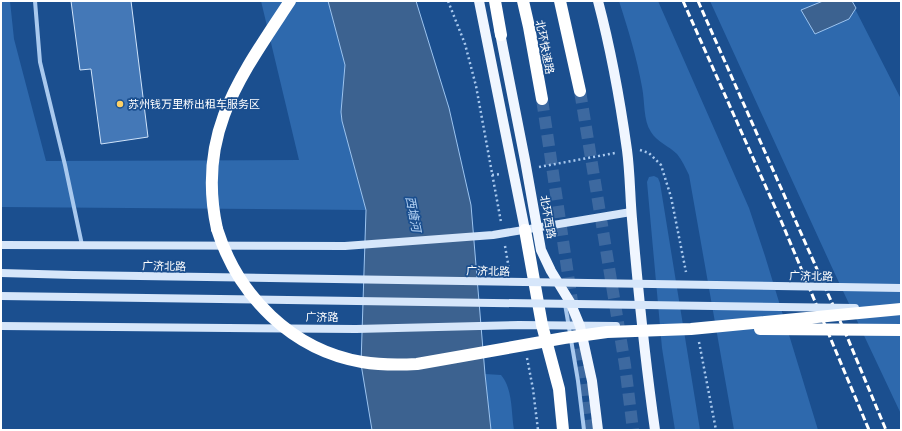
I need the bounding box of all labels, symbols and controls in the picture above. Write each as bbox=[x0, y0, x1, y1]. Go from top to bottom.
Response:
street label: 北环快速路 bbox=[534, 19, 556, 75]
place label: 苏州钱万里桥出租车服务区 bbox=[128, 98, 260, 110]
marker: 苏州钱万里桥出租车服务区 bbox=[115, 99, 125, 109]
street label: 北环西路 bbox=[538, 194, 558, 240]
water label: 西塘河 bbox=[403, 195, 424, 235]
street label: 广济北路 bbox=[142, 260, 186, 272]
street label: 广济北路 bbox=[466, 265, 510, 277]
street label: 广济北路 bbox=[789, 270, 833, 282]
street label: 广济路 bbox=[306, 311, 339, 323]

